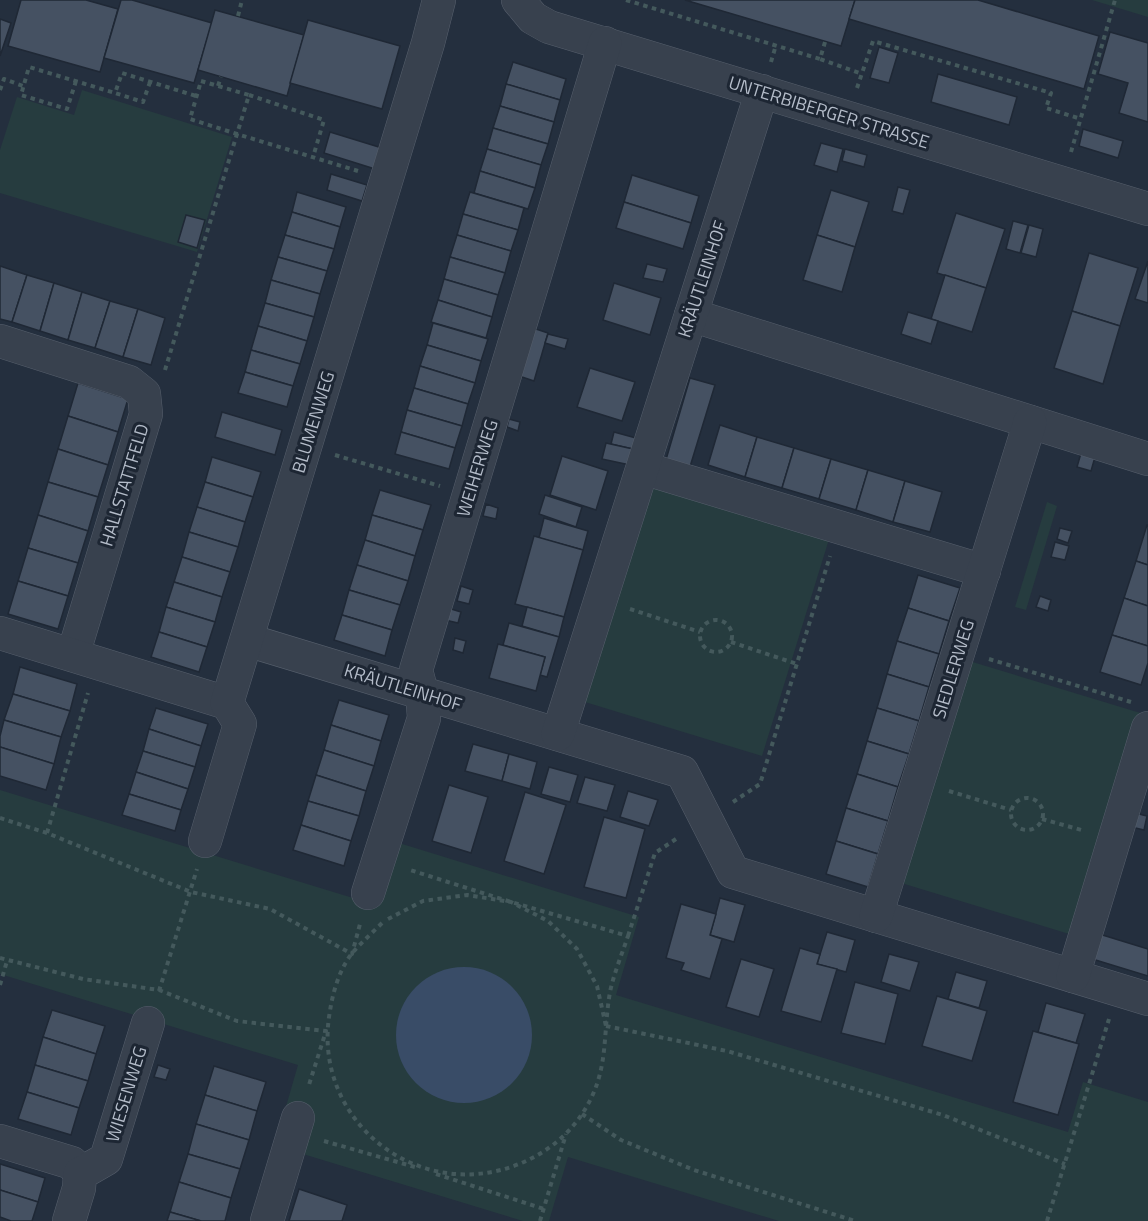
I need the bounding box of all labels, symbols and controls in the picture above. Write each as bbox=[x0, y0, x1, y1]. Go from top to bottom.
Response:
street label: UNTERBIBERGER STRASSE bbox=[725, 69, 933, 155]
street label: KRÄUTLEINHOF bbox=[670, 217, 734, 341]
street label: BLUMENWEG bbox=[285, 368, 341, 476]
street label: WEIHERWEG bbox=[449, 416, 505, 520]
street label: HALLSTATTFELD bbox=[93, 420, 155, 550]
street label: SIEDLERWEG bbox=[925, 616, 981, 722]
street label: KRÄUTLEINHOF bbox=[341, 656, 465, 718]
street label: WIESENWEG bbox=[99, 1043, 153, 1145]

